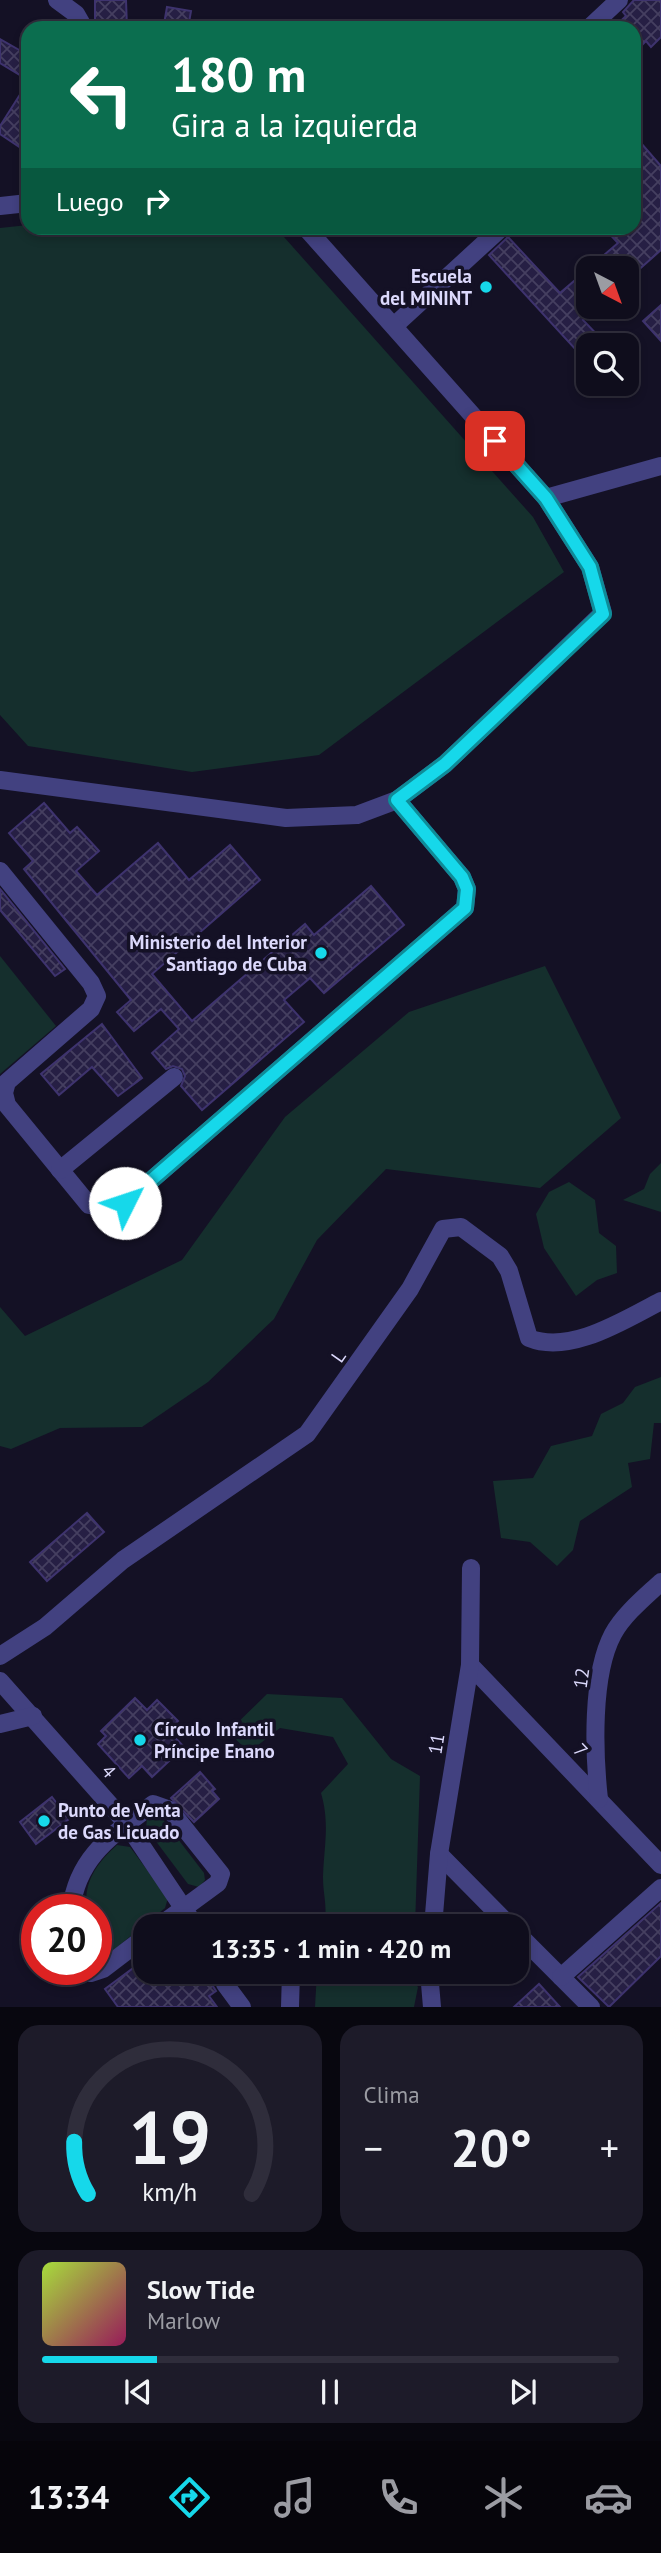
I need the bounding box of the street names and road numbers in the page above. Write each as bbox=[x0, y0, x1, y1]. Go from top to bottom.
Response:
street label: L bbox=[325, 1345, 351, 1367]
street label: 12 bbox=[568, 1666, 594, 1690]
street label: 11 bbox=[423, 1732, 449, 1756]
street label: 7 bbox=[569, 1738, 593, 1762]
street label: 4 bbox=[97, 1759, 121, 1783]

